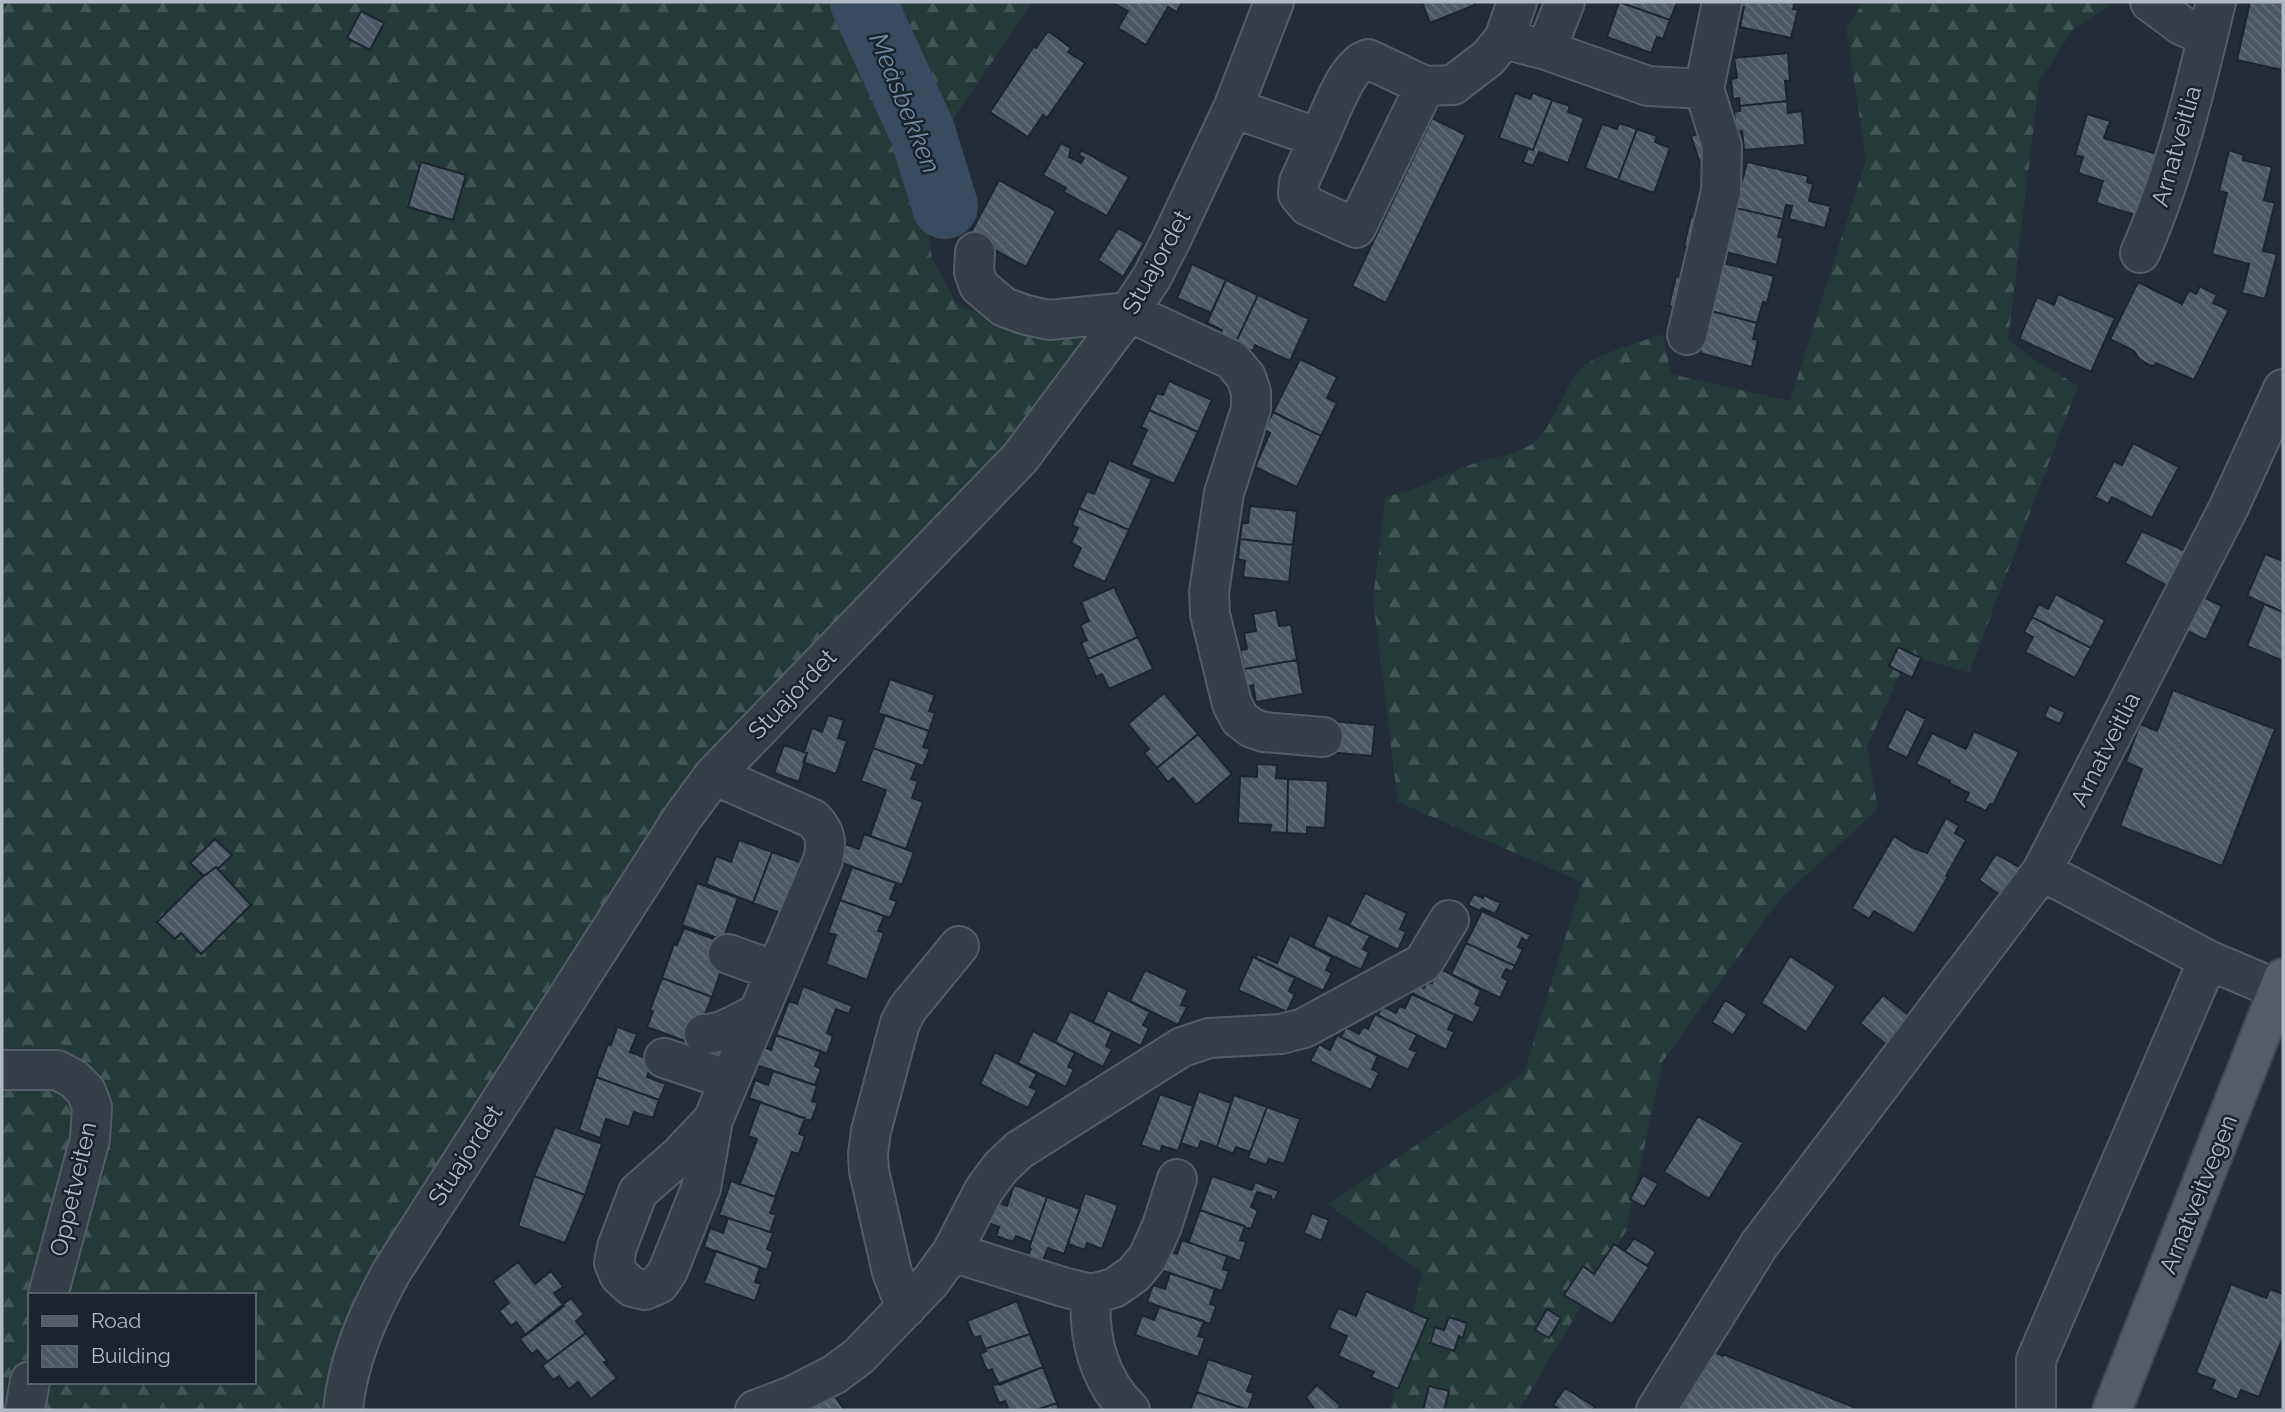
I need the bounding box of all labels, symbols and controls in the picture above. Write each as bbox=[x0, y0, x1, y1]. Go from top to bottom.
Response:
water label: Meåsbekken bbox=[863, 28, 947, 178]
street label: Arnatveitlia bbox=[2145, 82, 2207, 210]
street label: Stuajordet bbox=[1116, 205, 1196, 319]
street label: Stuajordet bbox=[742, 643, 842, 745]
street label: Arnatveitlia bbox=[2064, 687, 2146, 811]
street label: Stuajordet bbox=[422, 1099, 508, 1211]
street label: Arnatveitvegen bbox=[2153, 1110, 2243, 1278]
street label: Oppetveiten bbox=[43, 1119, 103, 1259]
legend bbox=[28, 1293, 256, 1384]
text: Road bbox=[91, 1308, 141, 1333]
text: Building bbox=[91, 1343, 171, 1368]

